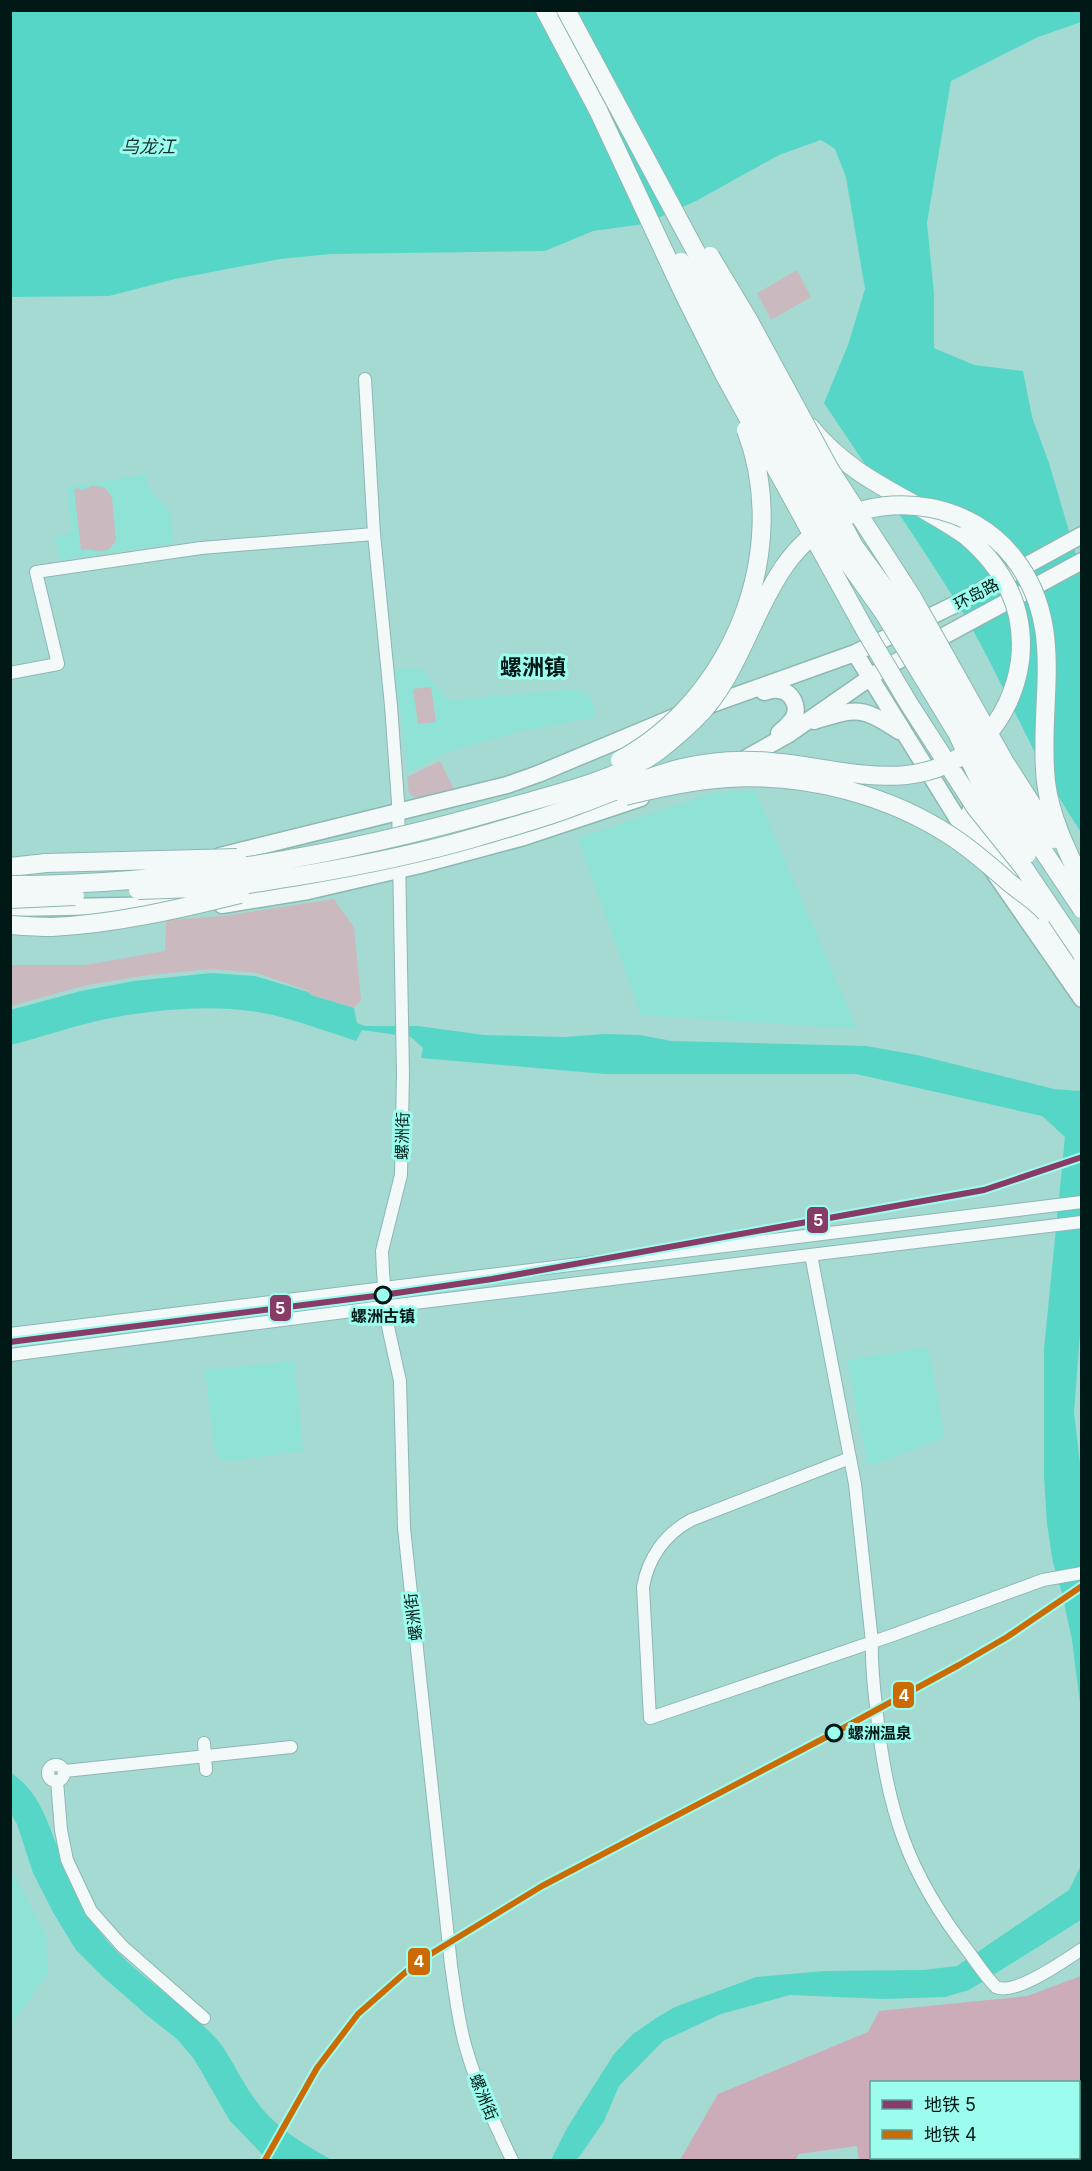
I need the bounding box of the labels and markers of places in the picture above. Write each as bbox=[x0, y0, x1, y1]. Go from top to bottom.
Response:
marker: 螺洲古镇 bbox=[374, 1286, 392, 1304]
place label: 螺洲古镇 bbox=[351, 1306, 415, 1326]
place label: 螺洲温泉 bbox=[848, 1723, 912, 1743]
marker: 螺洲温泉 bbox=[825, 1724, 843, 1742]

